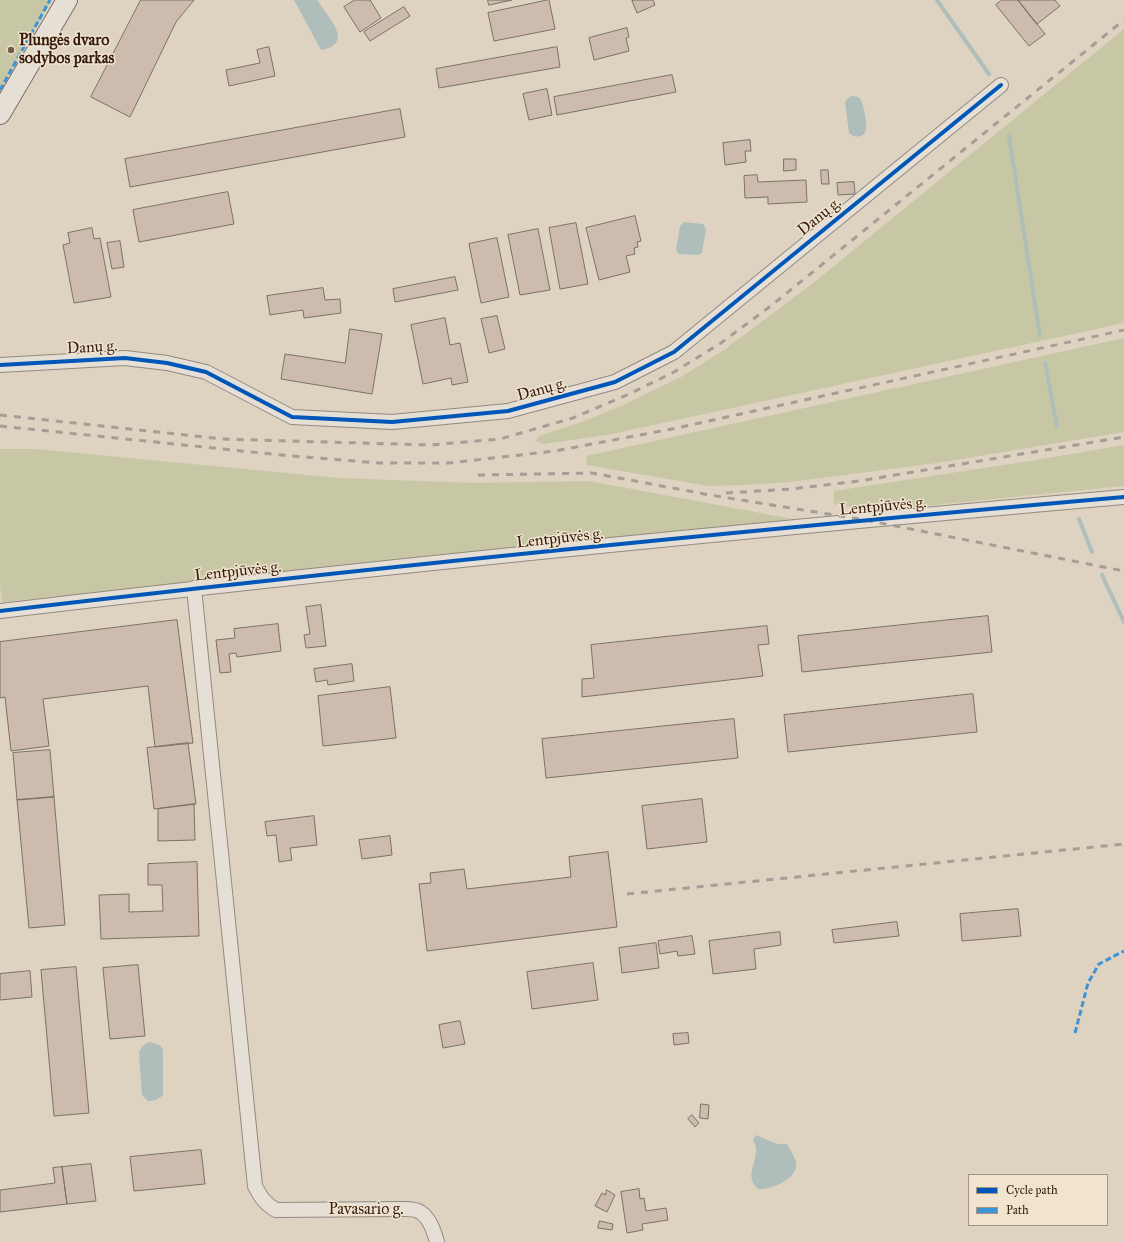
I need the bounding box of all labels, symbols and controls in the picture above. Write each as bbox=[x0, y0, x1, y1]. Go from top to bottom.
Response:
place label: Plungės dvaro sodybos parkas bbox=[19, 31, 114, 69]
marker: Plungės dvaro sodybos parkas bbox=[6, 45, 16, 55]
street label: Danų g. bbox=[794, 194, 846, 240]
street label: Danų g. bbox=[66, 337, 118, 359]
street label: Danų g. bbox=[515, 374, 569, 406]
street label: Lentpjūvės g. bbox=[839, 494, 927, 520]
street label: Lentpjūvės g. bbox=[516, 525, 604, 553]
street label: Lentpjūvės g. bbox=[194, 558, 282, 586]
legend bbox=[968, 1174, 1108, 1226]
text: Cycle path bbox=[1006, 1183, 1058, 1197]
street label: Pavasario g. bbox=[328, 1200, 404, 1220]
text: Path bbox=[1006, 1203, 1029, 1217]

